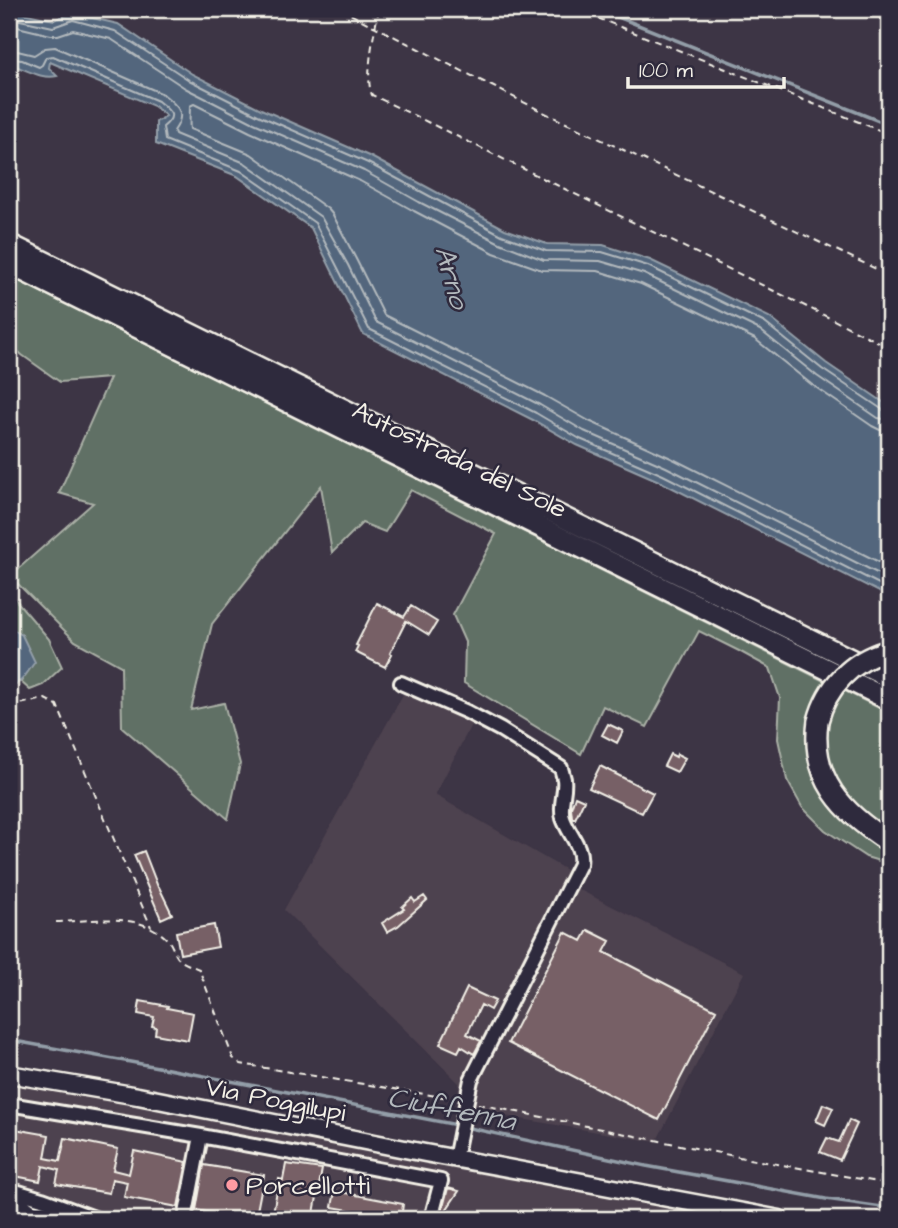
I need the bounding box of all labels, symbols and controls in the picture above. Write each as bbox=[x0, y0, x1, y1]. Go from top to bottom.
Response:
scale bar bbox=[628, 46, 784, 90]
text: 100 m bbox=[639, 56, 694, 85]
water label: Arno bbox=[425, 242, 479, 315]
street label: Autostrada del Sole bbox=[346, 392, 573, 527]
street label: Via Poggilupi bbox=[203, 1069, 349, 1133]
water label: Ciuffenna bbox=[385, 1078, 520, 1141]
place label: Porcellotti bbox=[246, 1168, 370, 1204]
marker: Porcellotti bbox=[224, 1177, 240, 1193]

